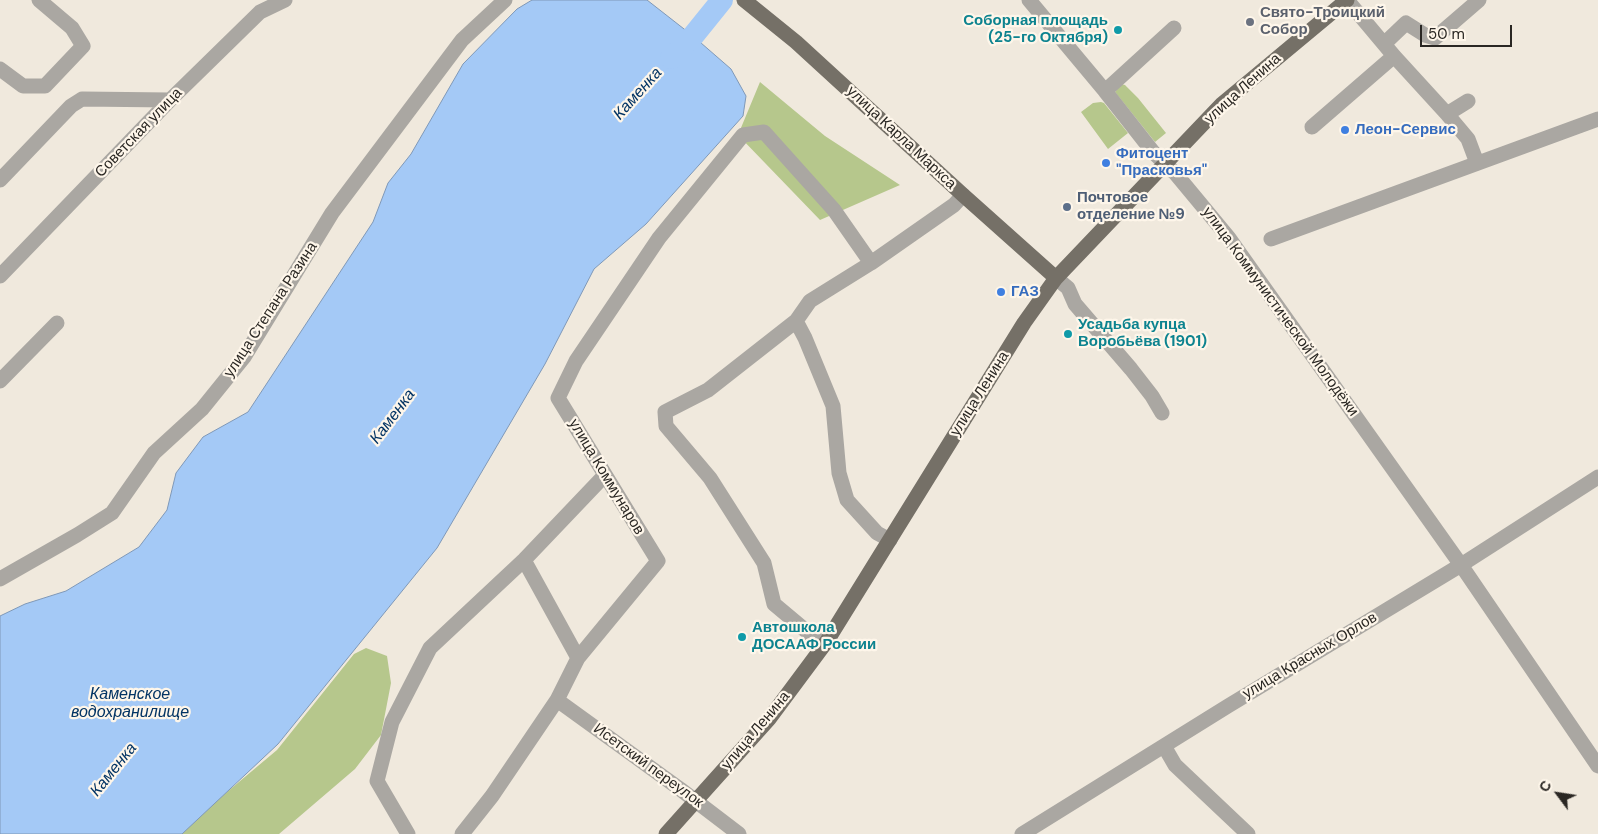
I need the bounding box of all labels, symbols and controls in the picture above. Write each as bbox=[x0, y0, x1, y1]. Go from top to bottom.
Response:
place label: Свято-Троицкий Собор bbox=[1260, 4, 1385, 39]
place label: Соборная площадь (25-го Октября) bbox=[963, 12, 1108, 47]
scale bar bbox=[1423, 15, 1516, 47]
marker: Свято-Троицкий Собор bbox=[1244, 16, 1256, 28]
marker: Соборная площадь (25-го Октября) bbox=[1112, 24, 1124, 36]
text: 50 m bbox=[1428, 24, 1465, 44]
street label: улица Ленина bbox=[1201, 50, 1285, 128]
water label: Каменка bbox=[610, 64, 666, 124]
street label: улица Карла Маркса bbox=[843, 83, 959, 193]
street label: Советская улица bbox=[92, 84, 186, 182]
place label: Леон-Сервис bbox=[1355, 121, 1456, 139]
marker: Леон-Сервис bbox=[1339, 124, 1351, 136]
place label: Фитоцент "Прасковья" bbox=[1116, 145, 1207, 180]
marker: Фитоцент "Прасковья" bbox=[1100, 157, 1112, 169]
place label: Почтовое отделение №9 bbox=[1077, 189, 1185, 224]
marker: Почтовое отделение №9 bbox=[1061, 201, 1073, 213]
street label: улица Коммунистической Молодёжи bbox=[1198, 204, 1362, 420]
street label: улица Степана Разина bbox=[220, 239, 322, 381]
place label: ГАЗ bbox=[1011, 283, 1039, 301]
marker: ГАЗ bbox=[995, 286, 1007, 298]
place label: Усадьба купца Воробьёва (1901) bbox=[1078, 316, 1207, 351]
marker: Усадьба купца Воробьёва (1901) bbox=[1062, 328, 1074, 340]
street label: улица Ленина bbox=[947, 348, 1013, 440]
water label: Каменка bbox=[366, 386, 420, 448]
street label: улица Коммунаров bbox=[564, 416, 648, 538]
street label: улица Красных Орлов bbox=[1240, 609, 1380, 703]
place label: Автошкола ДОСААФ России bbox=[752, 619, 876, 654]
marker: Автошкола ДОСААФ России bbox=[736, 631, 748, 643]
water label: Каменское водохранилище bbox=[71, 685, 189, 723]
street label: улица Ленина bbox=[718, 688, 794, 774]
street label: Исетский переулок bbox=[589, 720, 707, 812]
water label: Каменка bbox=[87, 739, 141, 801]
north arrow bbox=[1533, 769, 1583, 819]
text: С bbox=[1535, 777, 1555, 795]

